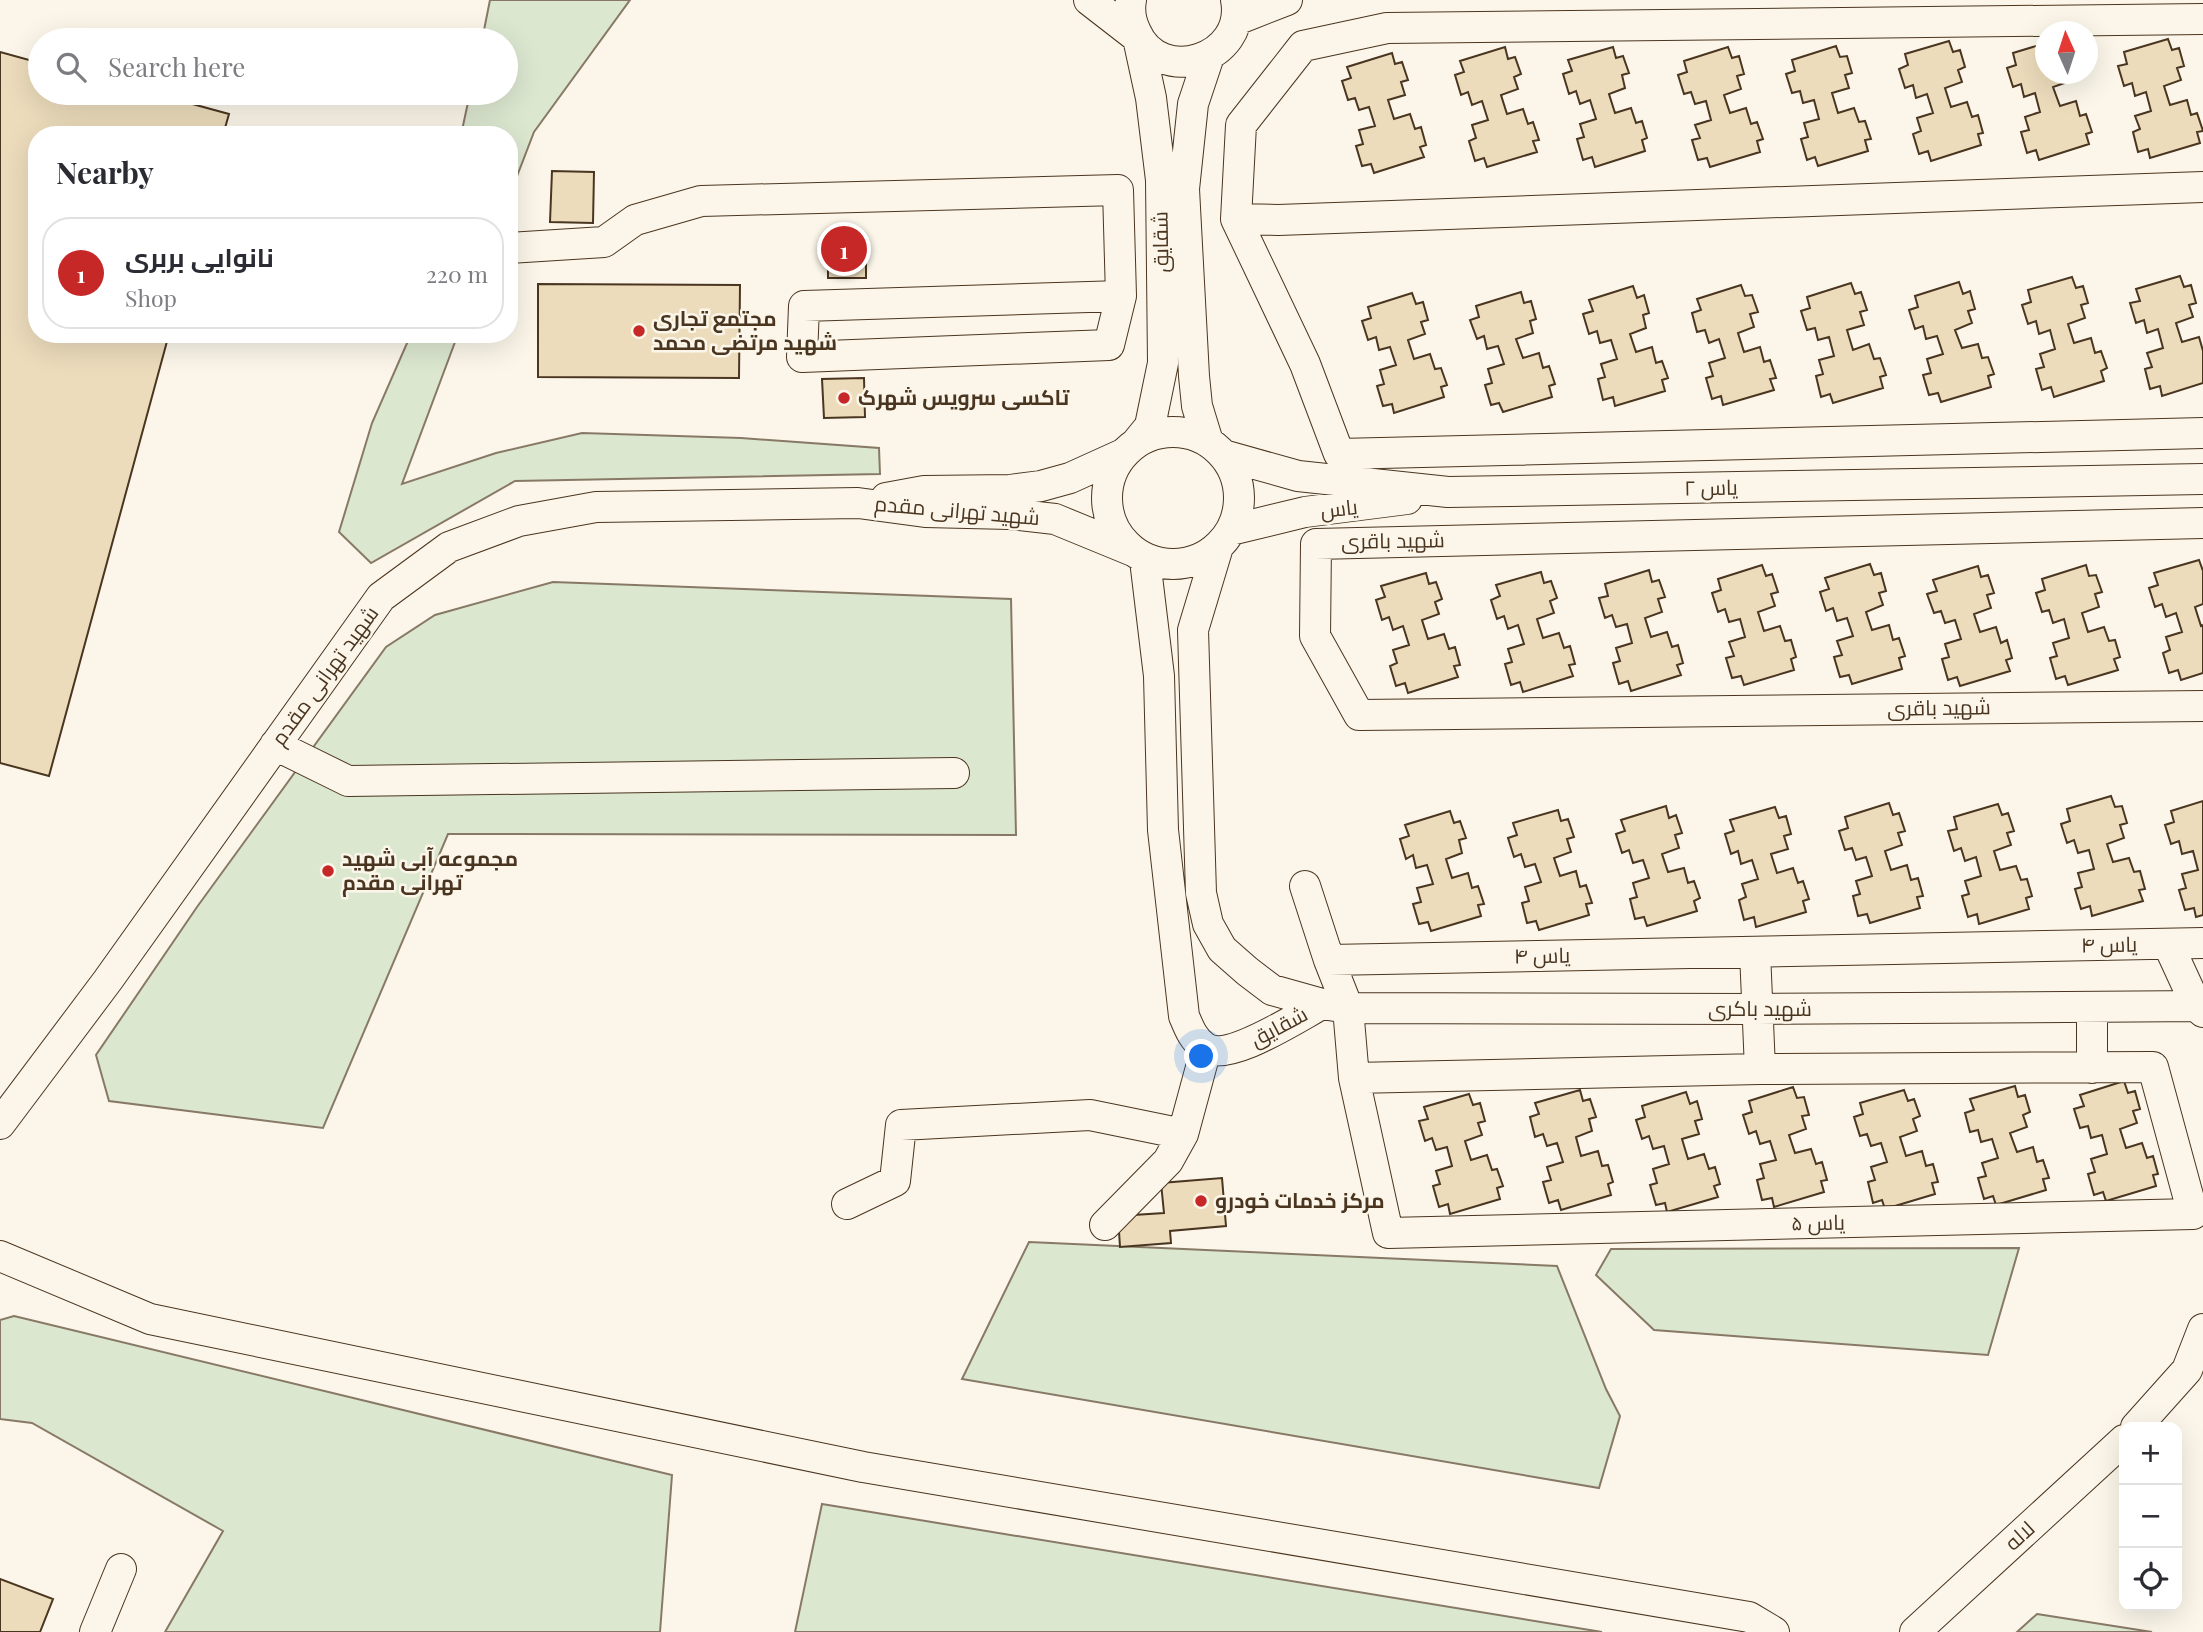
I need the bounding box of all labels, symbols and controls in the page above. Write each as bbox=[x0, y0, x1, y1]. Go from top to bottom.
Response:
north arrow bbox=[2035, 21, 2098, 84]
search box bbox=[28, 28, 518, 105]
icon: search bbox=[52, 48, 90, 86]
text: Search here bbox=[108, 49, 245, 84]
text: Nearby bbox=[56, 152, 154, 192]
street label: شقایق bbox=[1144, 211, 1175, 273]
pin: 1 bbox=[821, 223, 867, 275]
text: نانوایی بربری bbox=[125, 239, 274, 274]
text: 1 bbox=[77, 258, 85, 289]
text: 220 m bbox=[426, 258, 488, 289]
text: Shop bbox=[125, 282, 177, 313]
place label: مجتمع تجاری شهید مرتضی محمد bbox=[653, 303, 837, 356]
marker: مجتمع تجاری شهید مرتضی محمد bbox=[631, 323, 647, 339]
place label: تاکسی سرویس شهرک bbox=[858, 382, 1071, 411]
marker: تاکسی سرویس شهرک bbox=[836, 390, 852, 406]
street label: یاس ۲ bbox=[1684, 472, 1738, 501]
street label: شهید تهرانی مقدم bbox=[873, 488, 1041, 532]
street label: یاس bbox=[1319, 491, 1359, 524]
street label: شهید باقری bbox=[1341, 524, 1445, 555]
street label: شهید تهرانی مقدم bbox=[263, 599, 385, 751]
street label: شهید باقری bbox=[1887, 691, 1991, 722]
place label: مجموعه آبی شهید تهرانی مقدم bbox=[342, 843, 518, 897]
marker: مجموعه آبی شهید تهرانی مقدم bbox=[320, 863, 336, 879]
street label: یاس ۴ bbox=[2081, 929, 2138, 958]
street label: یاس ۴ bbox=[1514, 940, 1571, 969]
street label: شهید باکری bbox=[1708, 993, 1812, 1022]
street label: شقایق bbox=[1244, 998, 1312, 1053]
your location bbox=[1184, 1039, 1218, 1073]
place label: مرکز خدمات خودرو bbox=[1215, 1185, 1385, 1214]
marker: مرکز خدمات خودرو bbox=[1193, 1193, 1209, 1209]
street label: یاس ۵ bbox=[1791, 1207, 1846, 1236]
map controls bbox=[2119, 1422, 2182, 1611]
button: + bbox=[2119, 1422, 2182, 1485]
button: − bbox=[2119, 1485, 2182, 1548]
street label: لاله bbox=[1998, 1514, 2040, 1555]
button: locate bbox=[2119, 1548, 2182, 1611]

